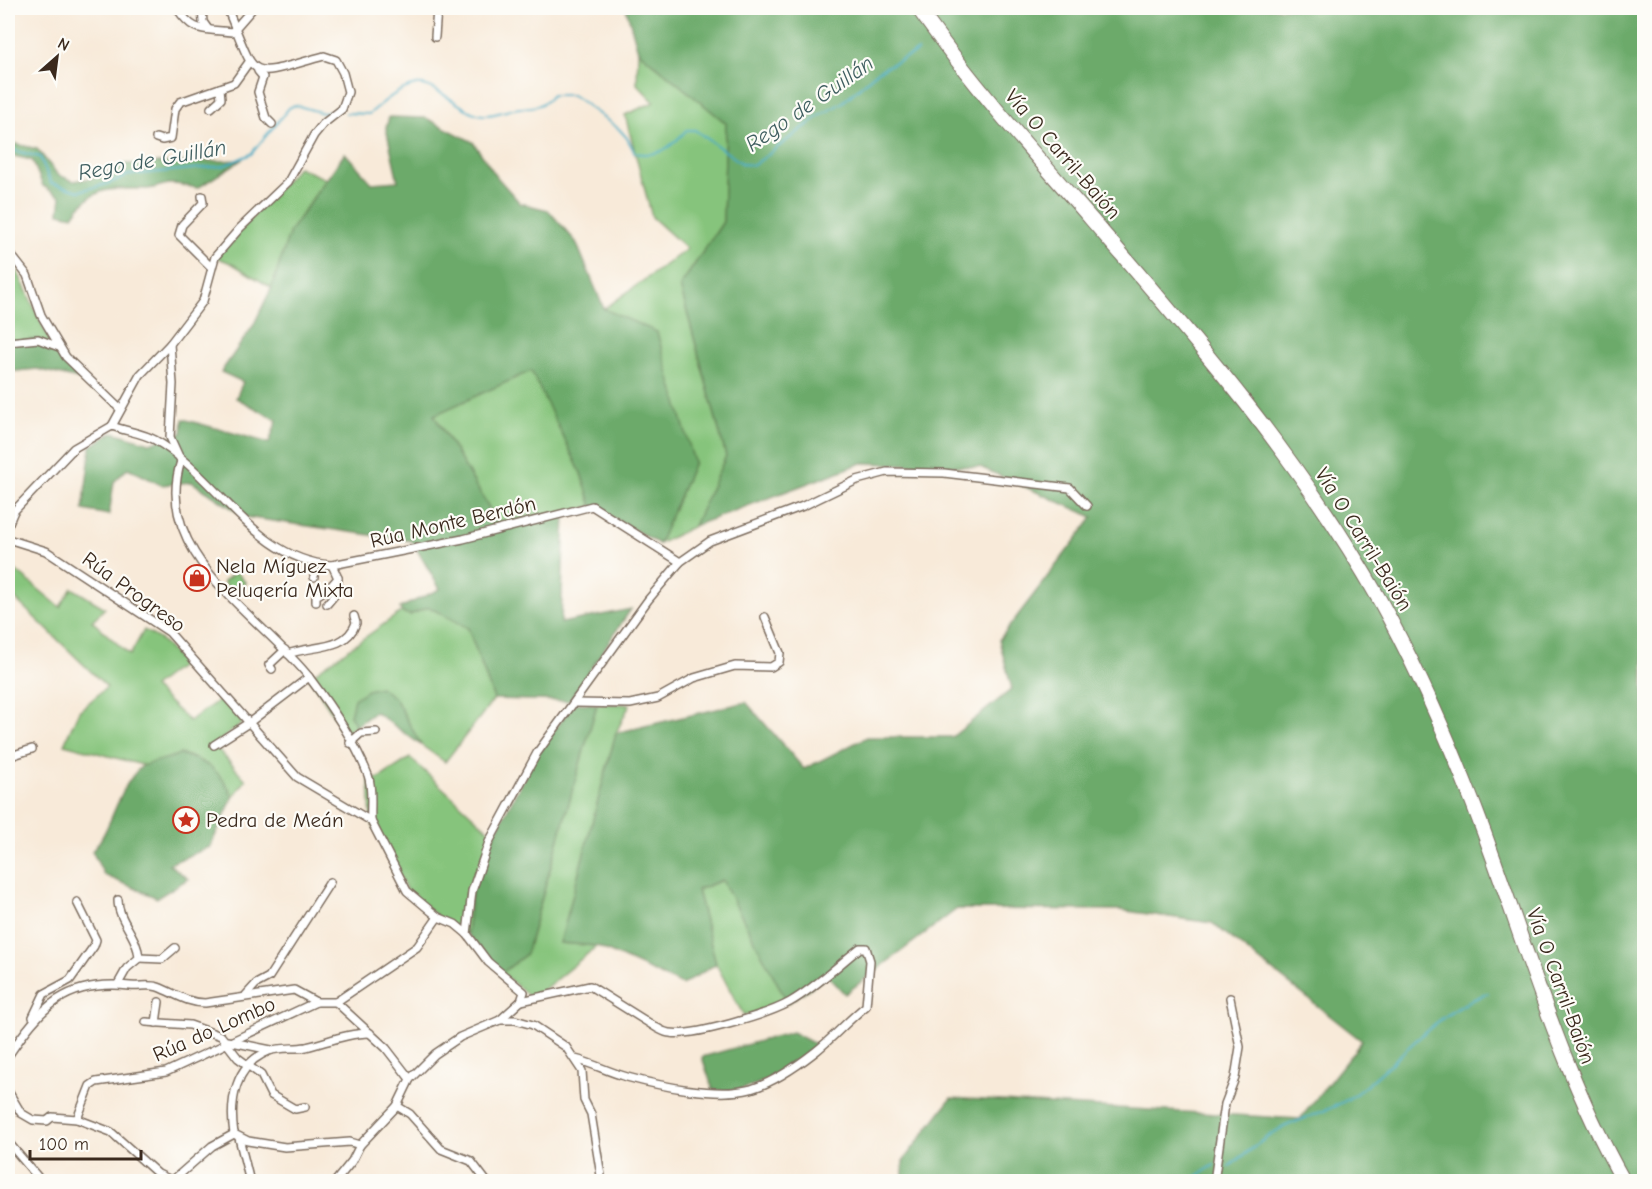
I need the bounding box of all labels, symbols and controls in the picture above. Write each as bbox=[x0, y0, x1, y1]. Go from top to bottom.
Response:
north arrow bbox=[27, 27, 87, 87]
text: N bbox=[55, 34, 72, 55]
water label: Rego de Guillán bbox=[741, 50, 879, 158]
street label: Vía O Carril-Baión bbox=[1000, 84, 1126, 224]
water label: Rego de Guillán bbox=[76, 134, 228, 186]
street label: Vía O Carril-Baión bbox=[1310, 463, 1418, 615]
street label: Rúa Monte Berdón bbox=[368, 491, 538, 553]
street label: Rúa Progreso bbox=[78, 547, 190, 637]
place label: Nela Míguez Peluqería Mixta bbox=[216, 554, 354, 602]
shop icon: Nela Míguez Peluqería Mixta bbox=[182, 563, 212, 593]
place icon: Pedra de Meán bbox=[171, 805, 201, 835]
place label: Pedra de Meán bbox=[206, 808, 344, 832]
street label: Vía O Carril-Baión bbox=[1522, 905, 1600, 1067]
street label: Rúa do Lombo bbox=[149, 991, 279, 1067]
scale bar bbox=[30, 1123, 141, 1161]
text: 100 m bbox=[39, 1134, 89, 1155]

